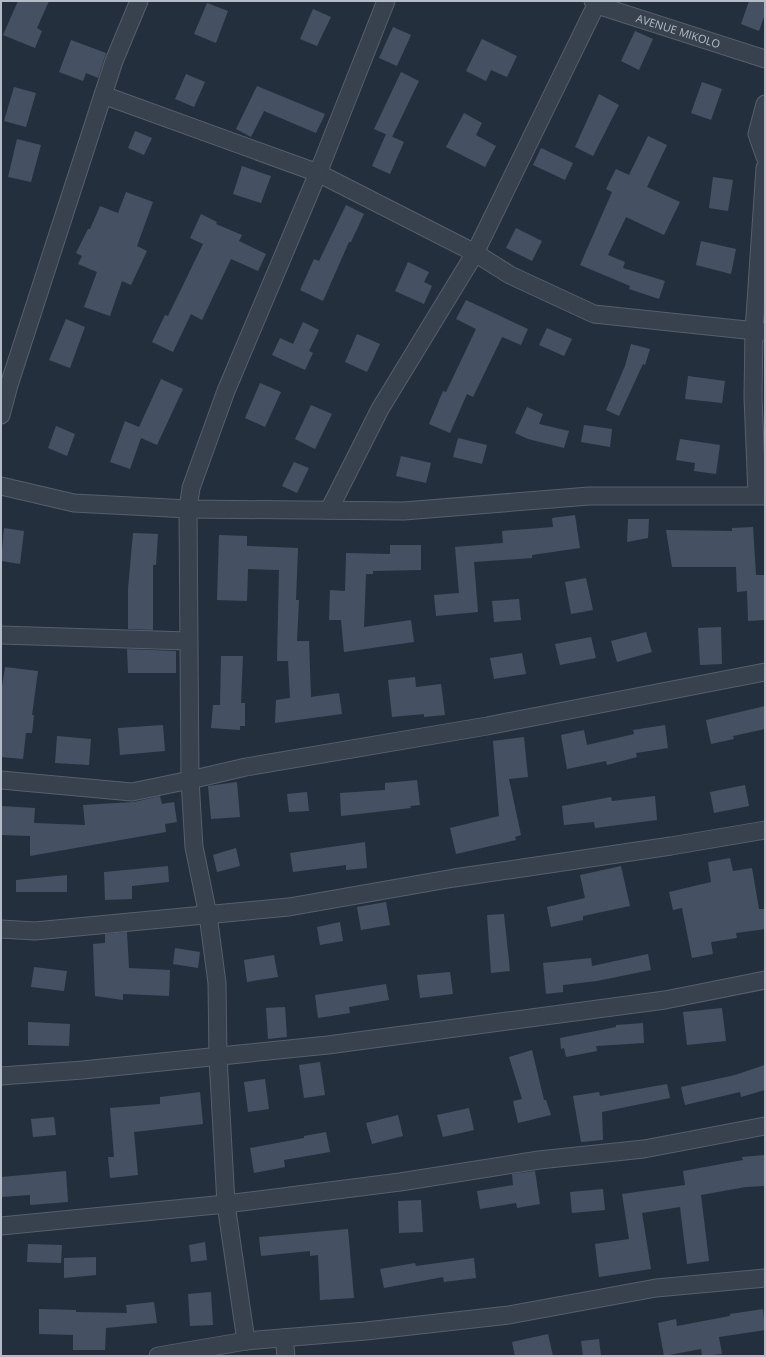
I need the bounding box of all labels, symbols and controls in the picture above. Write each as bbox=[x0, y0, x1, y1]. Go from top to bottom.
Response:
street label: AVENUE MIKOLO bbox=[634, 10, 722, 51]

